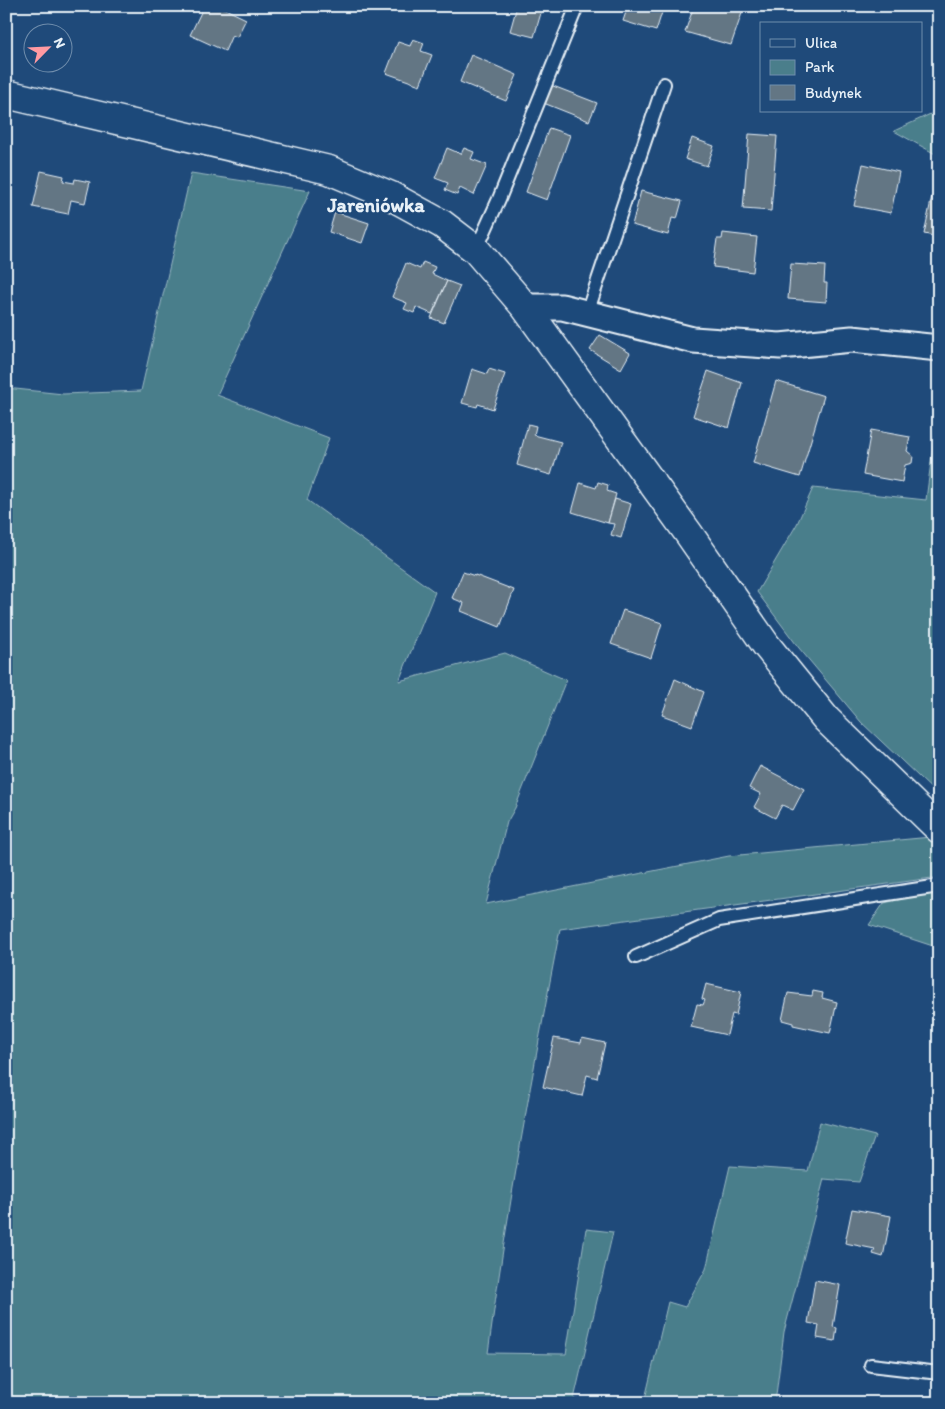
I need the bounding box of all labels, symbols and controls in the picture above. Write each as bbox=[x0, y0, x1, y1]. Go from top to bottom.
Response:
north arrow bbox=[22, 22, 72, 72]
legend bbox=[760, 22, 922, 112]
text: Ulica bbox=[805, 34, 838, 52]
text: N bbox=[50, 35, 69, 51]
text: Park bbox=[805, 58, 835, 76]
text: Budynek bbox=[805, 84, 862, 102]
district label: Jareniówka bbox=[326, 193, 425, 217]

